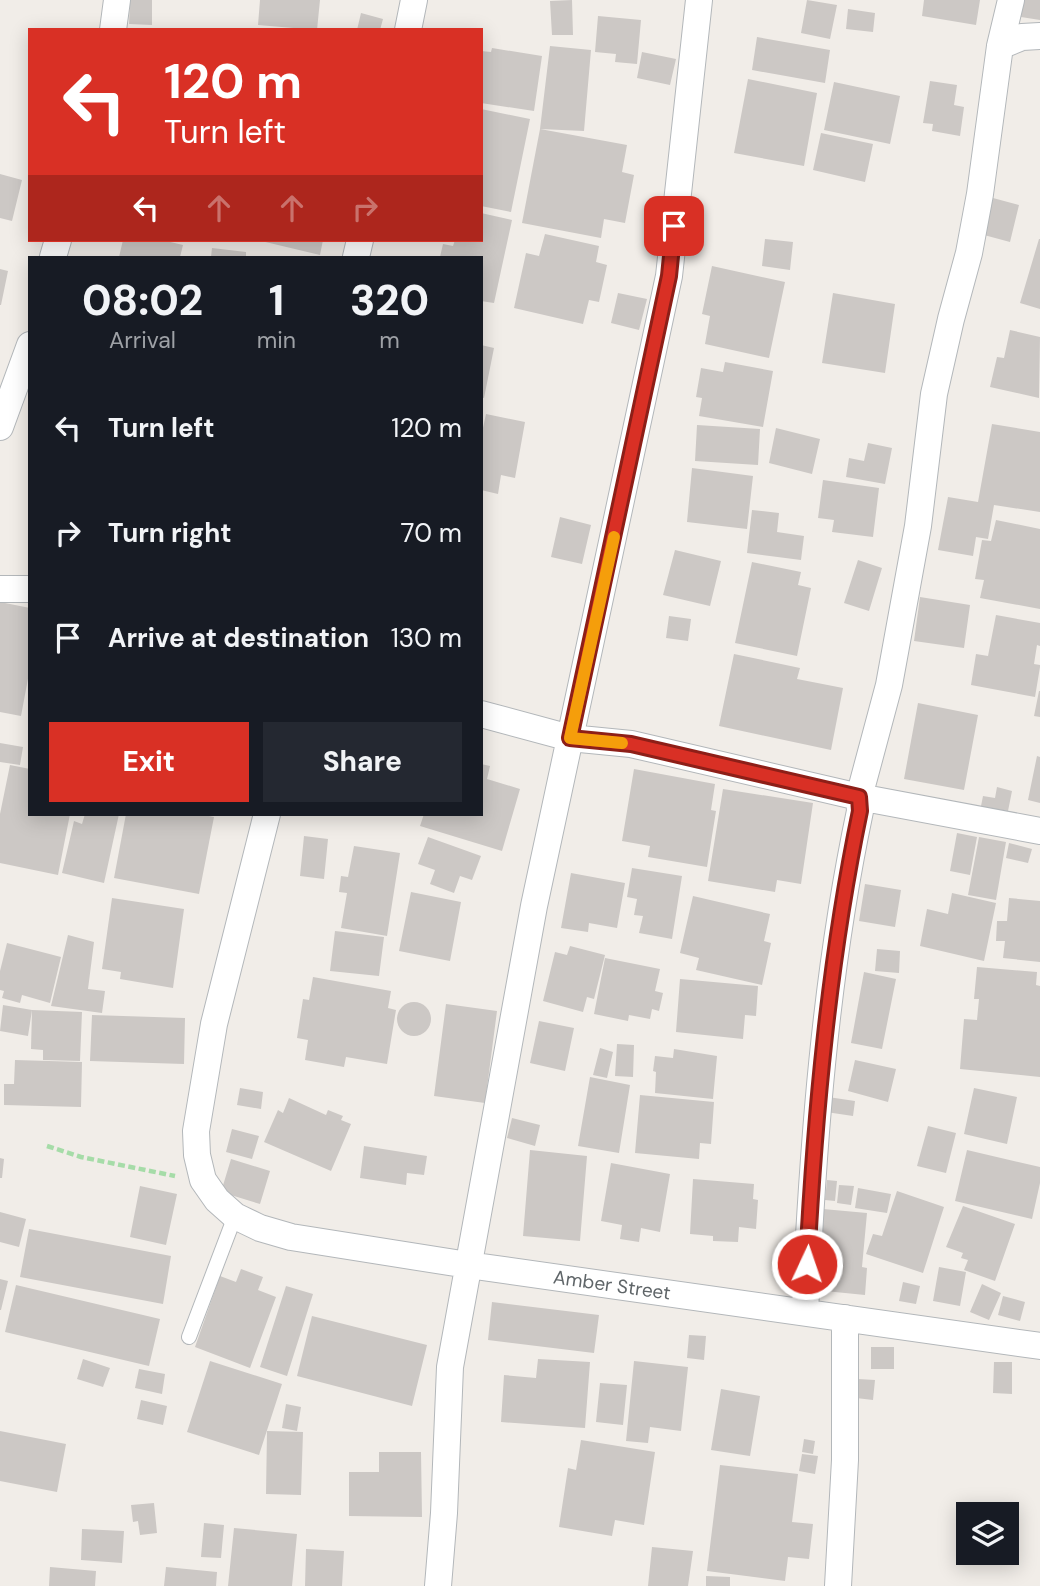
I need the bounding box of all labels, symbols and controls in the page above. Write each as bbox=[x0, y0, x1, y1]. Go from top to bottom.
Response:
text: 120 m bbox=[164, 49, 302, 113]
icon: left bbox=[49, 56, 140, 147]
text: Turn left bbox=[164, 111, 286, 153]
icon: left bbox=[127, 189, 165, 227]
icon: ahead bbox=[200, 189, 238, 227]
icon: ahead bbox=[273, 189, 311, 227]
icon: right bbox=[346, 189, 384, 227]
pin bbox=[644, 196, 704, 256]
icon: arrive bbox=[655, 207, 693, 245]
text: 08:02 bbox=[82, 273, 203, 328]
text: 1 bbox=[269, 273, 284, 328]
text: 320 bbox=[350, 273, 429, 328]
text: Arrival bbox=[109, 325, 176, 355]
text: min bbox=[257, 325, 296, 355]
text: m bbox=[379, 325, 400, 355]
icon: left bbox=[49, 409, 87, 447]
text: Turn left bbox=[108, 411, 215, 445]
text: 120 m bbox=[391, 411, 462, 445]
icon: right bbox=[49, 514, 87, 552]
text: Turn right bbox=[108, 516, 232, 550]
text: 70 m bbox=[401, 516, 462, 550]
icon: arrive bbox=[49, 619, 87, 657]
text: Arrive at destination bbox=[108, 621, 369, 655]
text: 130 m bbox=[391, 621, 462, 655]
button: Exit bbox=[49, 722, 249, 802]
button: Share bbox=[263, 722, 462, 802]
position arrow bbox=[770, 1227, 844, 1301]
street label: Amber Street bbox=[552, 1264, 672, 1306]
map controls bbox=[956, 1502, 1019, 1565]
button: layers bbox=[956, 1502, 1019, 1565]

